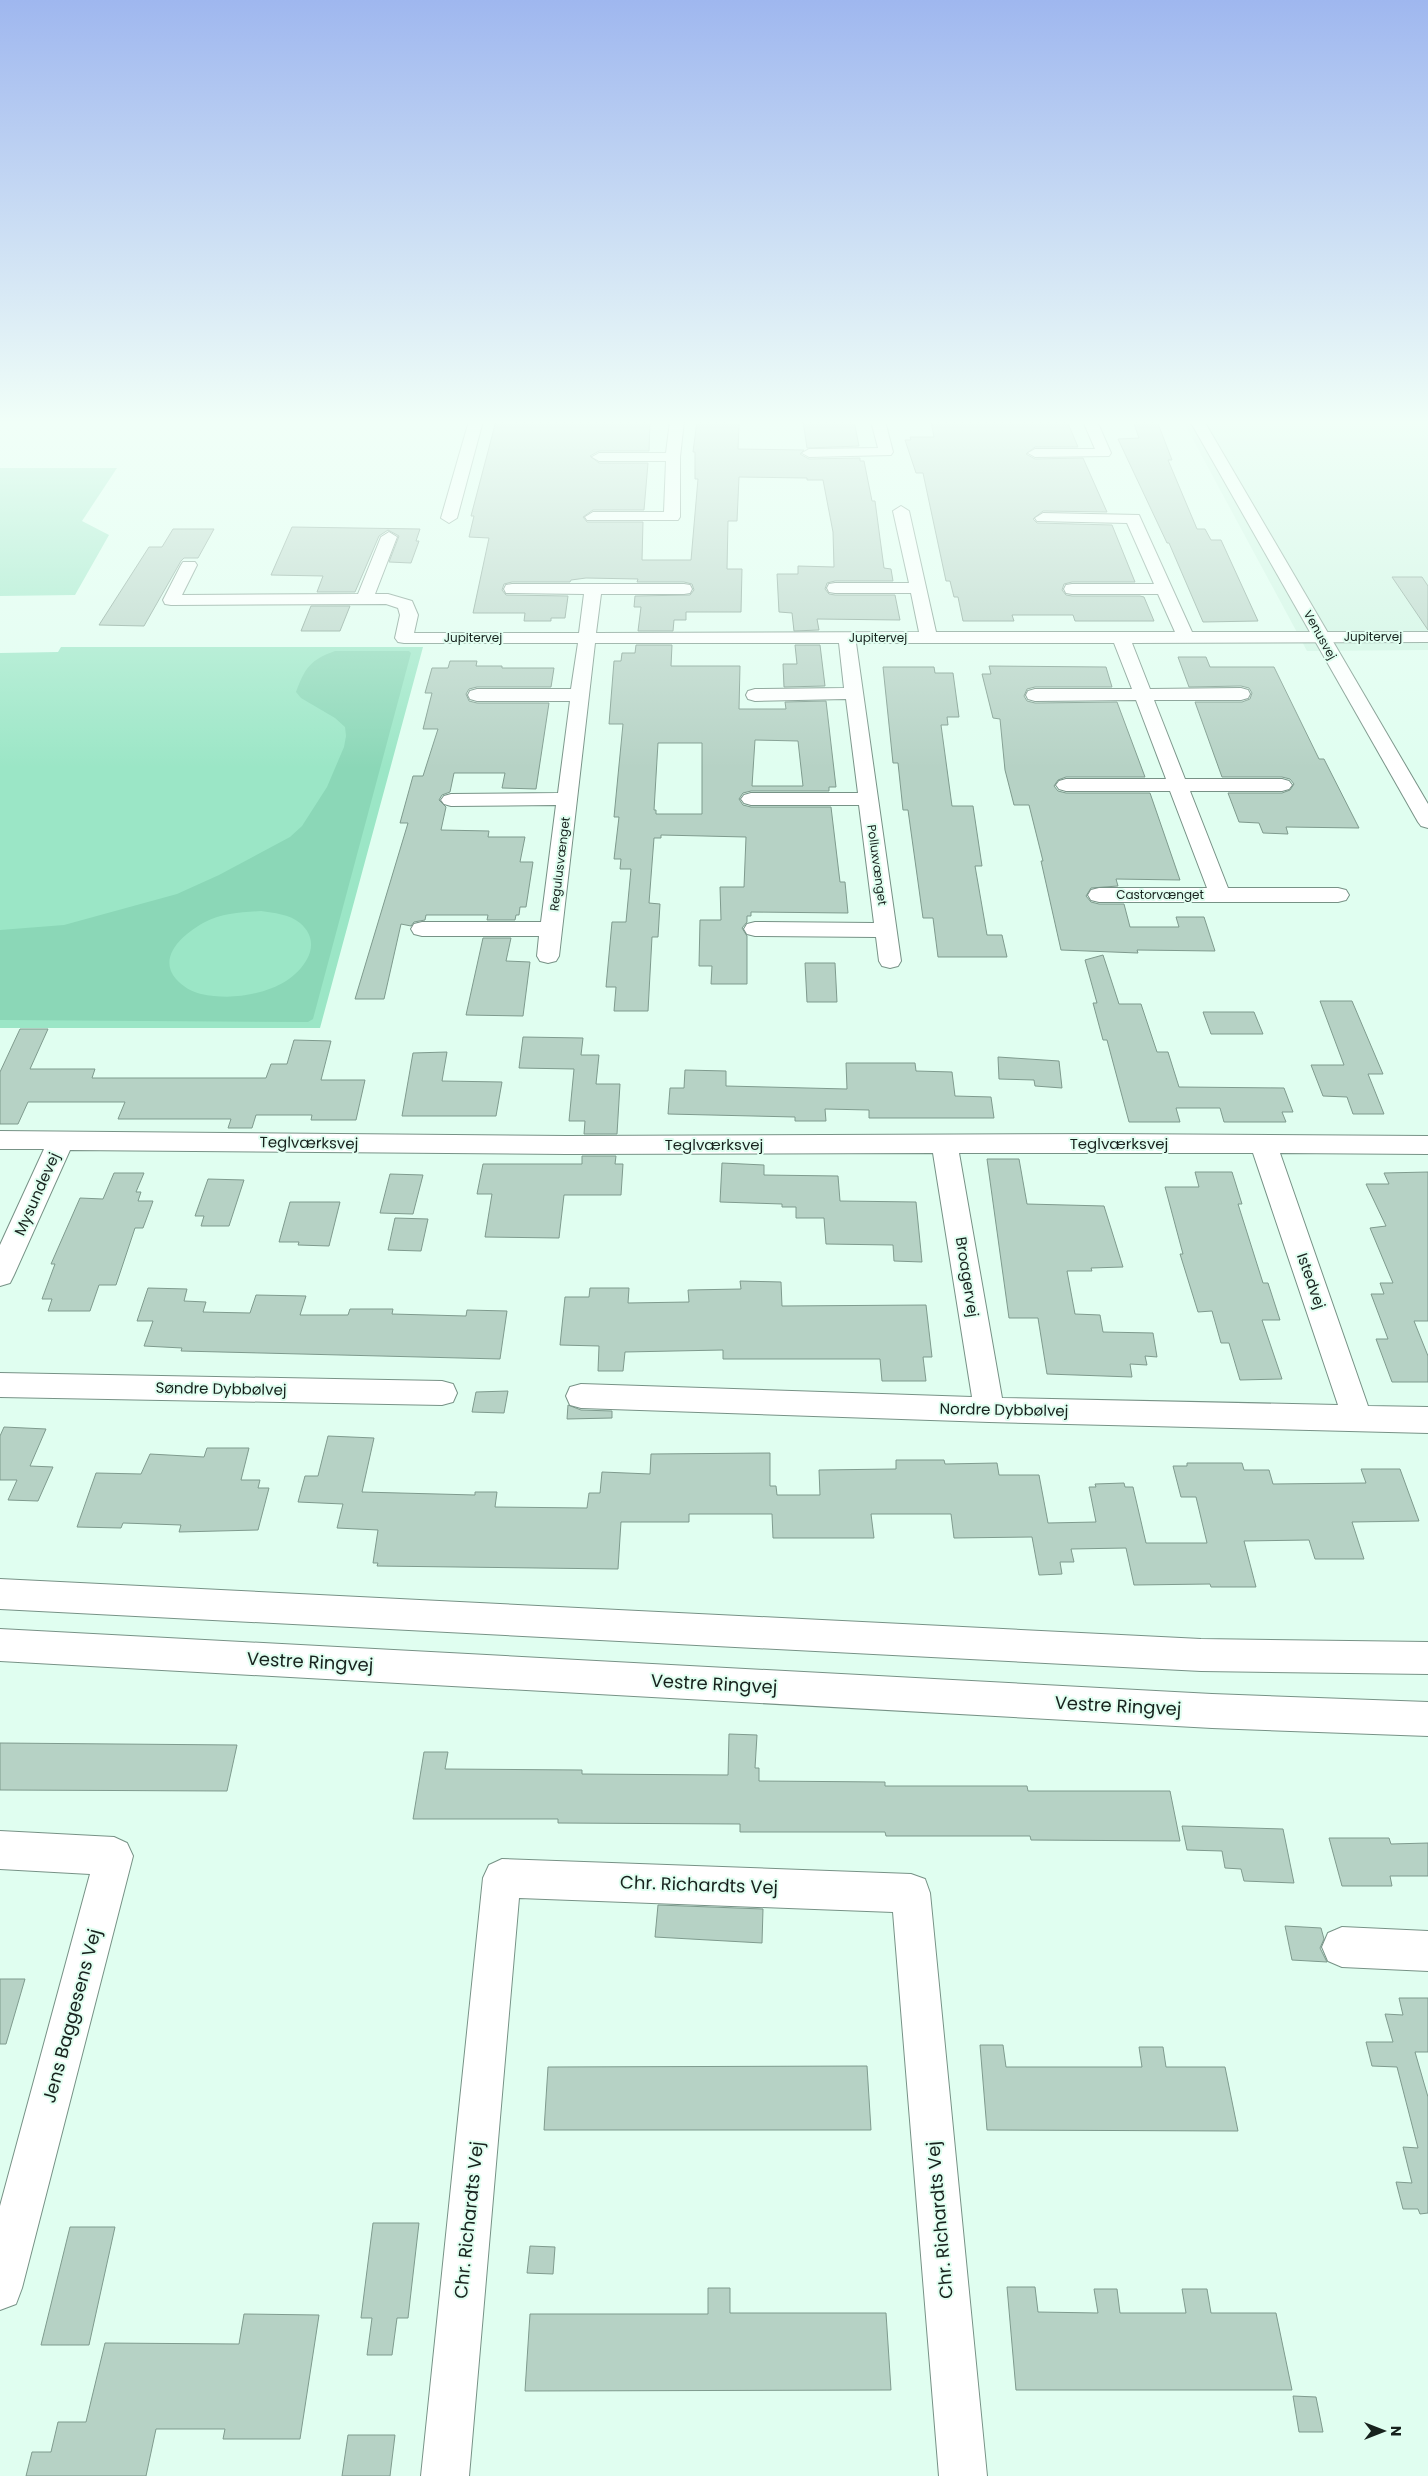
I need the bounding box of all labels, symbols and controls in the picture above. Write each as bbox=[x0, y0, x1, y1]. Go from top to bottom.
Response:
street label: Venusvej bbox=[1300, 607, 1341, 663]
street label: Jupitervej bbox=[1344, 628, 1402, 645]
street label: Jupitervej bbox=[444, 629, 502, 646]
street label: Jupitervej bbox=[849, 629, 907, 646]
street label: Regulusvænget bbox=[545, 816, 574, 912]
street label: Polluxvænget bbox=[863, 823, 892, 906]
street label: Castorvænget bbox=[1116, 886, 1204, 903]
street label: Teglværksvej bbox=[259, 1131, 359, 1154]
street label: Teglværksvej bbox=[1070, 1133, 1168, 1154]
street label: Teglværksvej bbox=[665, 1134, 763, 1155]
street label: Mysundevej bbox=[9, 1149, 64, 1239]
street label: Broagervej bbox=[951, 1235, 984, 1319]
street label: Istedvej bbox=[1292, 1250, 1331, 1312]
street label: Søndre Dybbølvej bbox=[155, 1377, 287, 1400]
street label: Nordre Dybbølvej bbox=[939, 1398, 1069, 1421]
street label: Vestre Ringvej bbox=[246, 1646, 374, 1677]
street label: Vestre Ringvej bbox=[650, 1668, 778, 1699]
street label: Vestre Ringvej bbox=[1054, 1690, 1182, 1721]
street label: Chr. Richardts Vej bbox=[620, 1869, 778, 1900]
street label: Jens Baggesens Vej bbox=[36, 1926, 107, 2106]
street label: Chr. Richardts Vej bbox=[448, 2140, 489, 2300]
street label: Chr. Richardts Vej bbox=[920, 2140, 959, 2300]
north arrow bbox=[1358, 2406, 1408, 2456]
text: N bbox=[1386, 2426, 1406, 2436]

